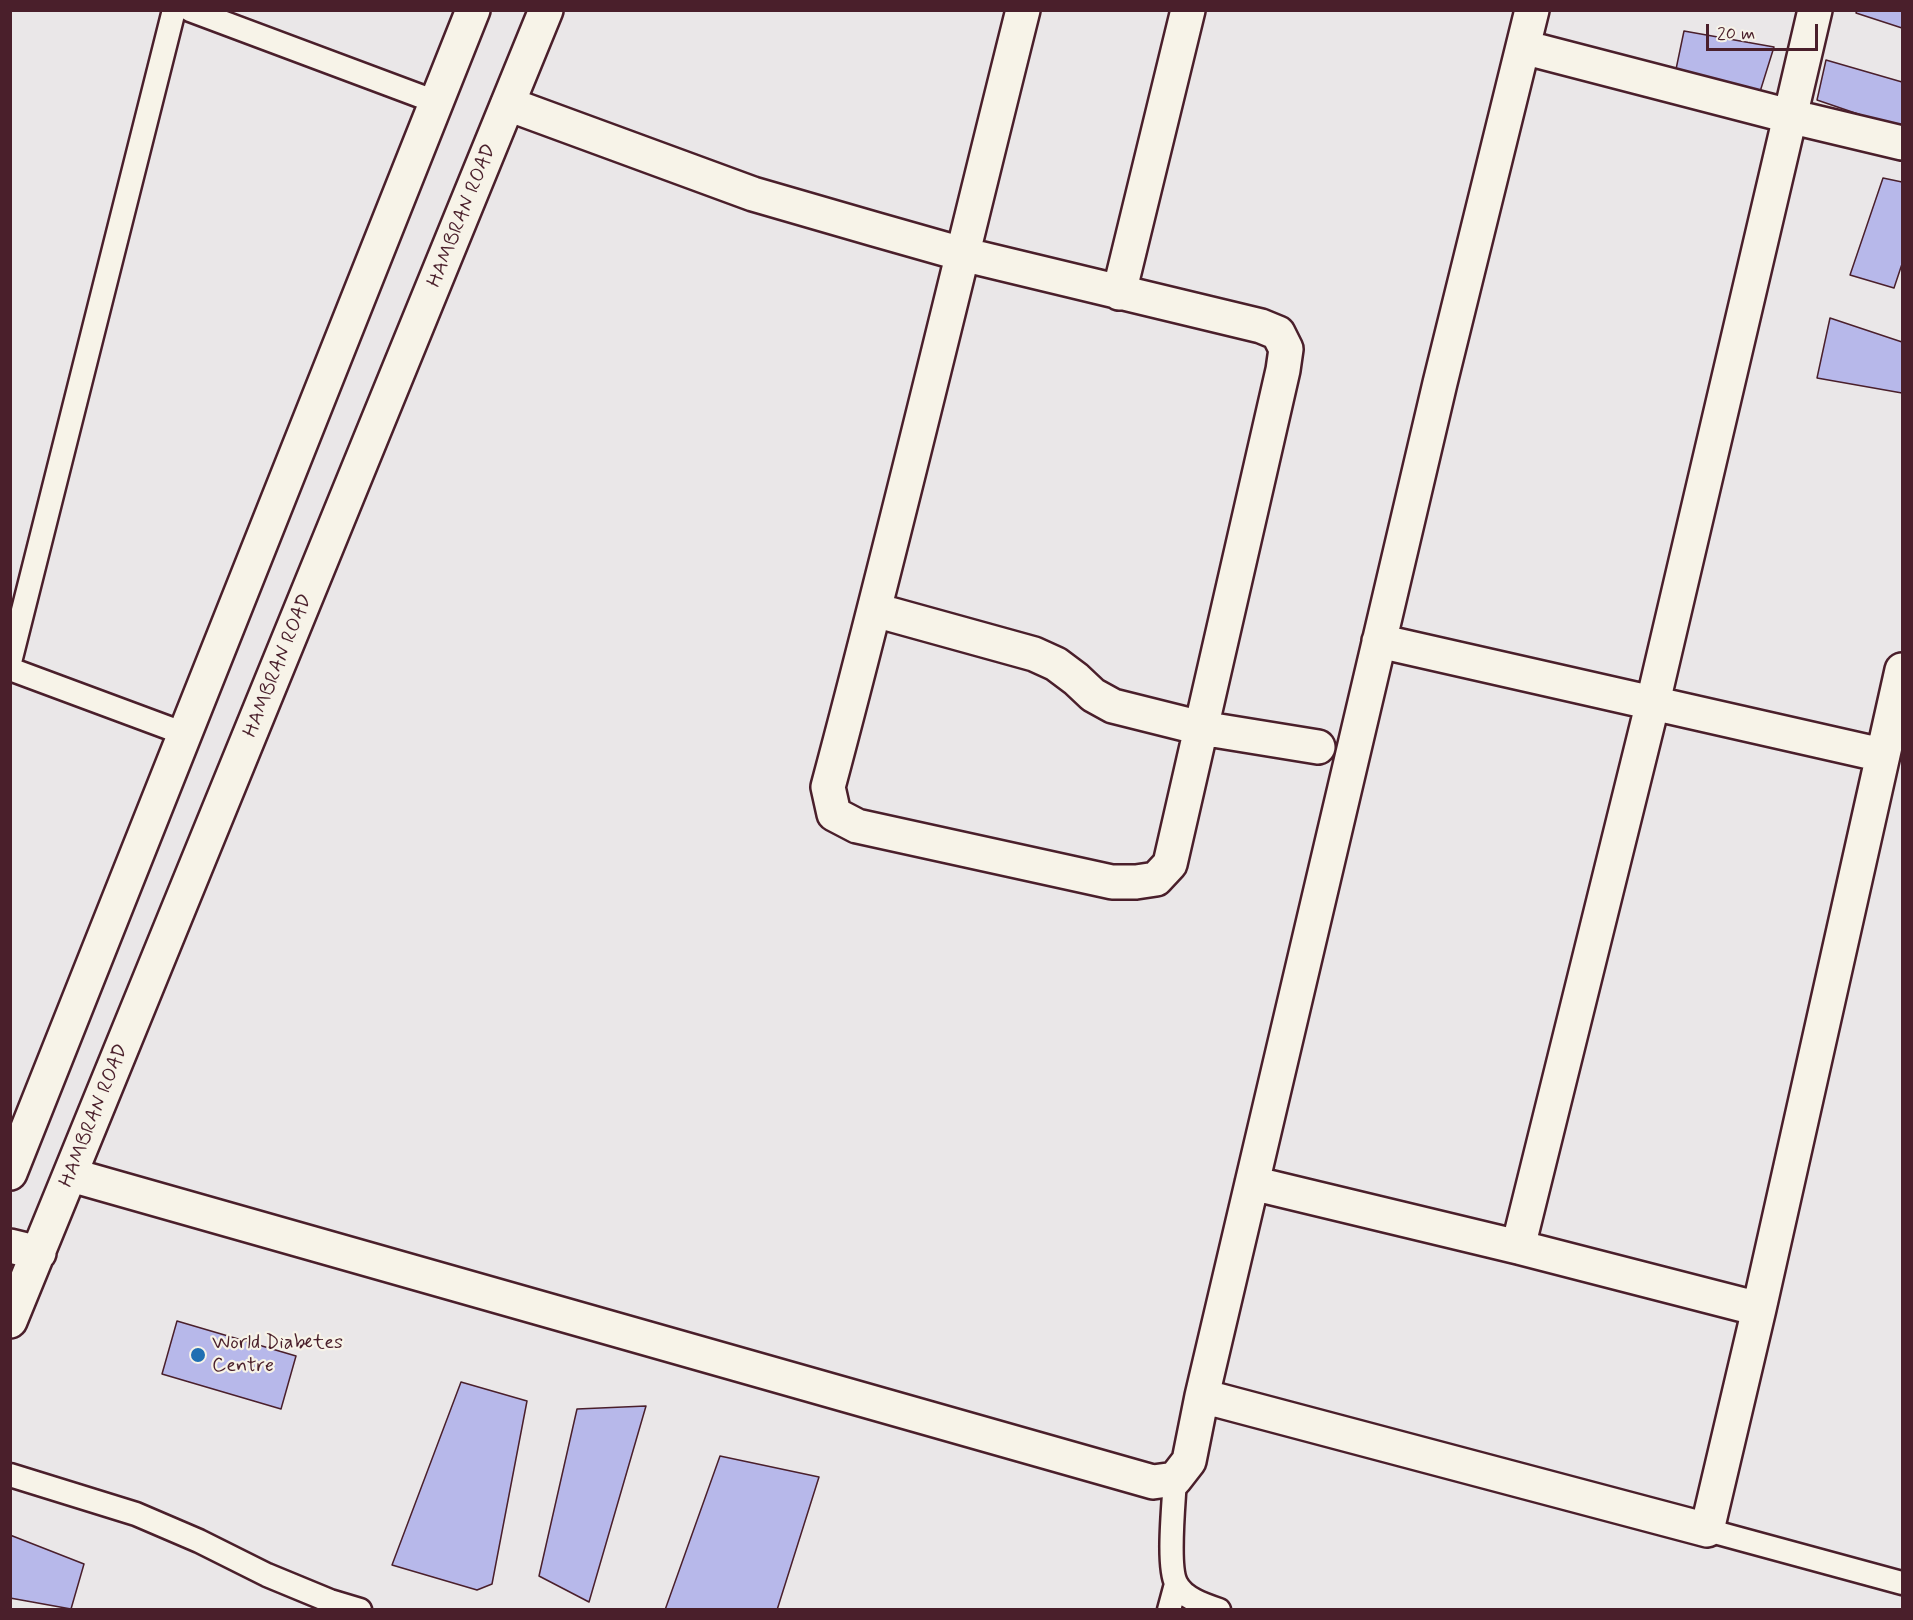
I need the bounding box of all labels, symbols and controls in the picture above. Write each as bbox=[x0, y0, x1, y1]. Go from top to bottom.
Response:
scale bar bbox=[1709, 12, 1822, 50]
text: 20 m bbox=[1717, 22, 1755, 46]
street label: HAMBRAN ROAD bbox=[423, 141, 503, 291]
street label: HAMBRAN ROAD bbox=[239, 591, 319, 741]
street label: HAMBRAN ROAD bbox=[55, 1041, 135, 1191]
place label: World Diabetes Centre bbox=[212, 1332, 343, 1379]
marker: World Diabetes Centre bbox=[189, 1346, 207, 1364]

